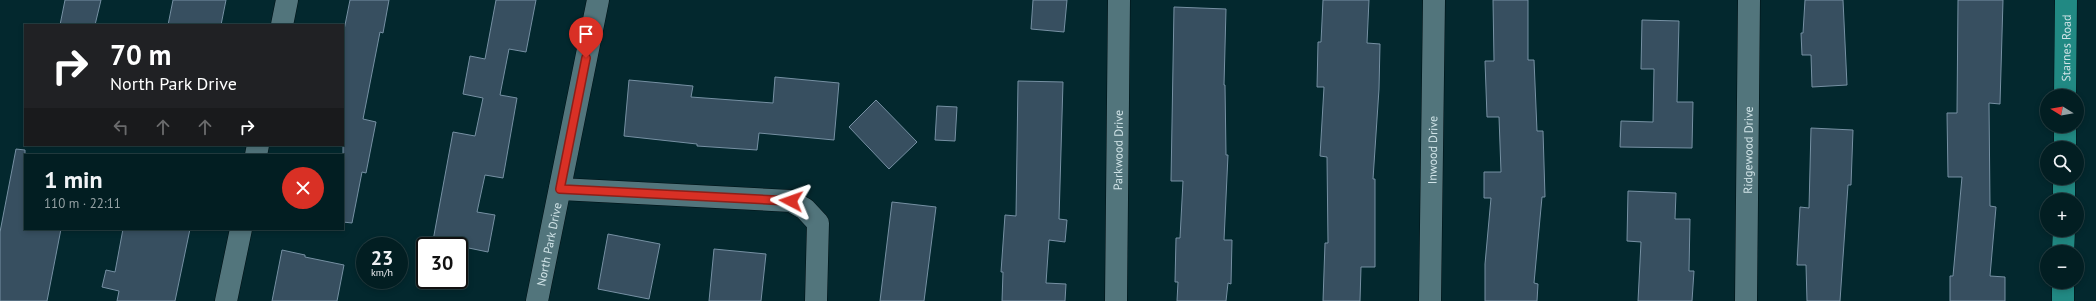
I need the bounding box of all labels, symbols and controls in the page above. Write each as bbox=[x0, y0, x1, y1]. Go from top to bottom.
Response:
street label: Starnes Road bbox=[2058, 14, 2073, 82]
pin bbox=[569, 17, 603, 58]
icon: arrive bbox=[575, 23, 597, 45]
text: 70 m bbox=[110, 36, 171, 73]
icon: right bbox=[44, 40, 96, 92]
text: North Park Drive bbox=[110, 72, 237, 95]
north arrow bbox=[2040, 89, 2084, 133]
map controls bbox=[2040, 89, 2084, 289]
street label: Ridgewood Drive bbox=[1740, 106, 1755, 194]
street label: Parkwood Drive bbox=[1110, 110, 1125, 190]
icon: left bbox=[110, 116, 132, 138]
icon: ahead bbox=[152, 116, 174, 138]
icon: ahead bbox=[194, 116, 216, 138]
icon: right bbox=[236, 116, 258, 138]
street label: Inwood Drive bbox=[1424, 116, 1440, 184]
button: search bbox=[2040, 141, 2084, 185]
text: 1 min bbox=[44, 164, 103, 195]
button: close bbox=[282, 167, 324, 209]
position arrow bbox=[770, 180, 812, 222]
button: + bbox=[2040, 193, 2084, 237]
text: 110 m · 22:11 bbox=[44, 195, 121, 212]
street label: North Park Drive bbox=[533, 201, 564, 287]
speed limit sign: 30 bbox=[416, 237, 468, 289]
text: 23 bbox=[371, 245, 393, 271]
button: − bbox=[2040, 245, 2084, 289]
text: km/h bbox=[371, 266, 393, 279]

